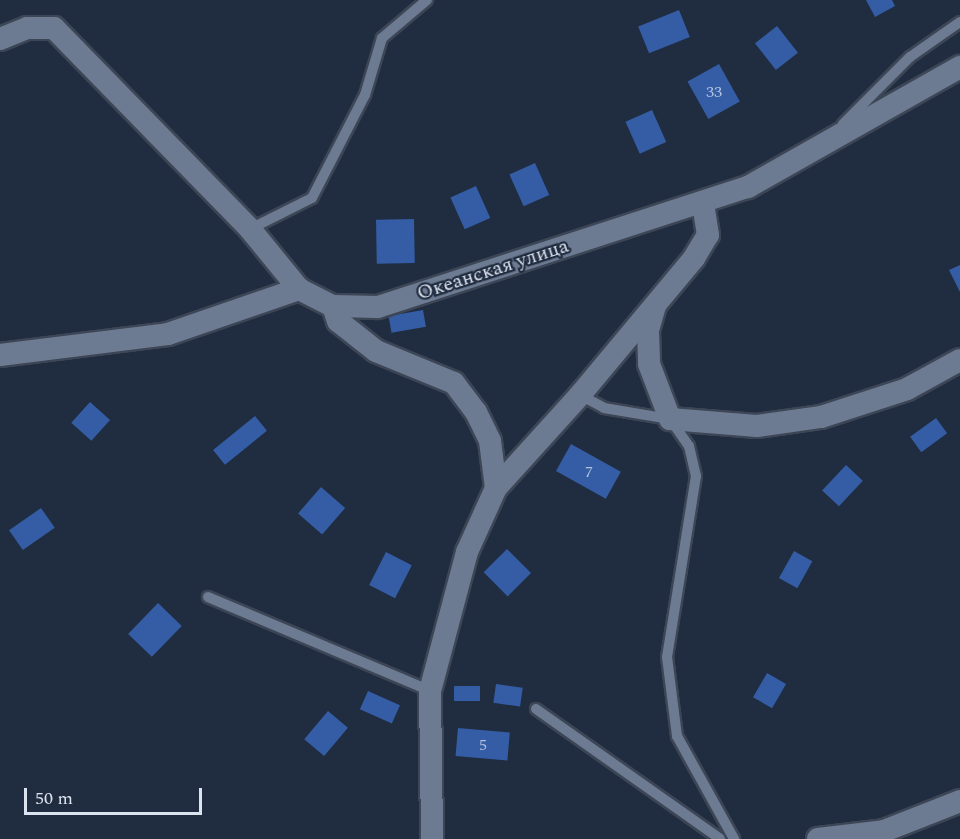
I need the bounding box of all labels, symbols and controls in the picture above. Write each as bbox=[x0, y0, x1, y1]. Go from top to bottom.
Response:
house number: 33 bbox=[706, 82, 722, 102]
street label: Океанская улица bbox=[414, 234, 572, 306]
house number: 7 bbox=[585, 462, 593, 482]
house number: 5 bbox=[479, 735, 487, 755]
scale bar bbox=[27, 776, 206, 814]
text: 50 m bbox=[35, 785, 73, 812]

